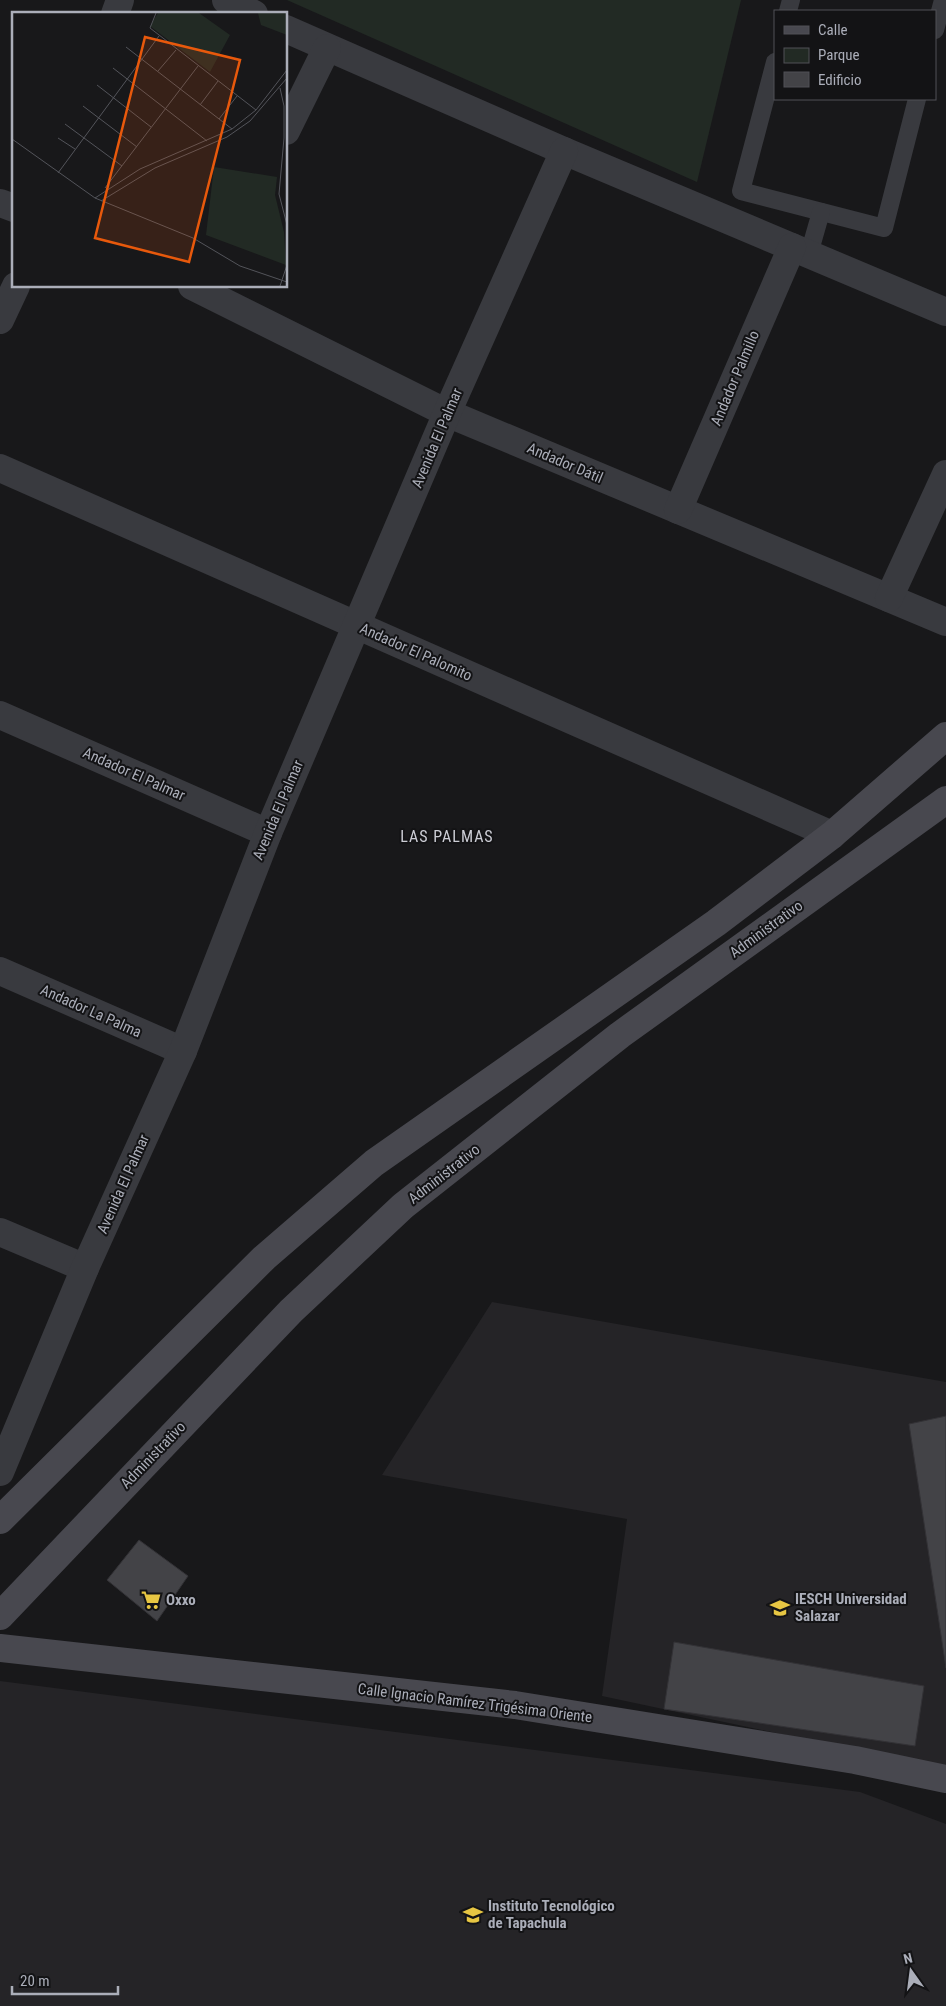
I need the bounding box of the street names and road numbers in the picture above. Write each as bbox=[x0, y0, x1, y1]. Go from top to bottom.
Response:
street label: Andador Palmillo bbox=[707, 328, 763, 428]
street label: Avenida El Palmar bbox=[408, 385, 466, 491]
street label: Andador Dátil bbox=[524, 439, 606, 487]
street label: Andador El Palomito bbox=[357, 619, 475, 685]
street label: Andador El Palmar bbox=[80, 743, 188, 805]
street label: Avenida El Palmar bbox=[249, 757, 307, 863]
street label: Administrativo bbox=[726, 896, 806, 962]
street label: Andador La Palma bbox=[38, 981, 144, 1041]
street label: Avenida El Palmar bbox=[93, 1131, 153, 1236]
street label: Administrativo bbox=[405, 1140, 483, 1208]
street label: Administrativo bbox=[117, 1418, 189, 1492]
street label: Calle Ignacio Ramírez Trigésima Oriente bbox=[357, 1680, 593, 1726]

